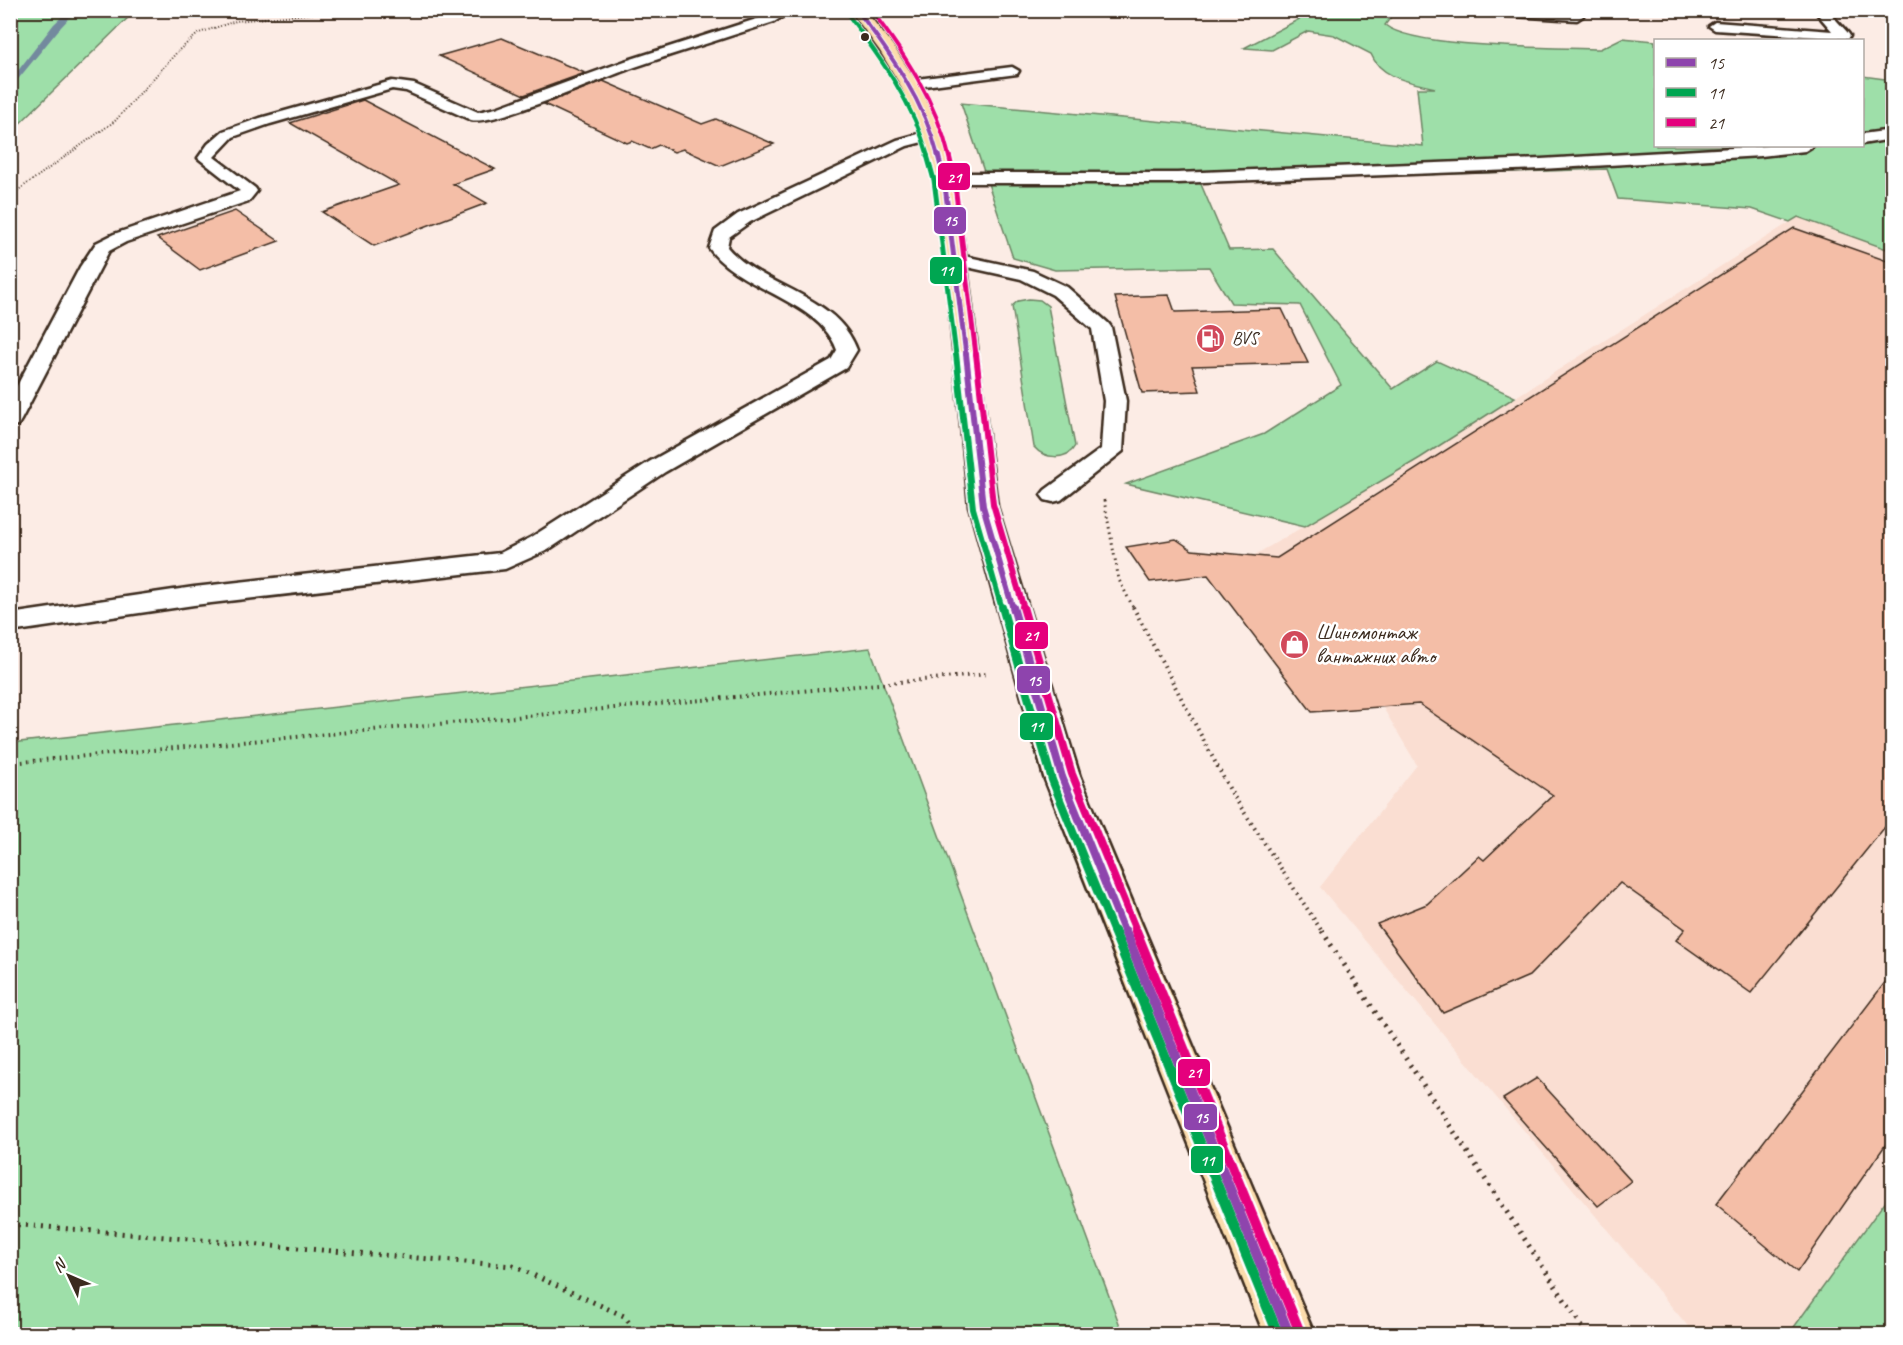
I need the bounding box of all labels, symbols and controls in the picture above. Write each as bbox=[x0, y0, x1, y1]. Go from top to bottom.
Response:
unlabelled marker bbox=[859, 31, 871, 43]
legend bbox=[1654, 39, 1864, 147]
text: 15 bbox=[1708, 52, 1725, 74]
text: 11 bbox=[1708, 82, 1725, 104]
text: 21 bbox=[1708, 112, 1725, 134]
line badge: 21 bbox=[937, 162, 971, 191]
text: 21 bbox=[947, 168, 963, 188]
line badge: 15 bbox=[933, 206, 967, 235]
text: 15 bbox=[943, 211, 959, 231]
line badge: 11 bbox=[929, 256, 963, 285]
text: 11 bbox=[939, 261, 955, 281]
fuel station icon: BVS bbox=[1195, 322, 1227, 354]
place label: BVS bbox=[1232, 327, 1261, 349]
place label: Шиномонтаж вантажних авто bbox=[1316, 619, 1438, 669]
line badge: 21 bbox=[1014, 621, 1049, 650]
text: 21 bbox=[1024, 626, 1040, 646]
shop icon: Шиномонтаж вантажних авто bbox=[1279, 628, 1311, 660]
line badge: 15 bbox=[1016, 665, 1051, 694]
text: 15 bbox=[1027, 671, 1043, 691]
line badge: 11 bbox=[1019, 712, 1054, 741]
text: 11 bbox=[1029, 717, 1045, 737]
line badge: 21 bbox=[1177, 1058, 1211, 1087]
text: 21 bbox=[1187, 1063, 1203, 1083]
line badge: 15 bbox=[1183, 1103, 1218, 1131]
text: 15 bbox=[1194, 1108, 1210, 1128]
line badge: 11 bbox=[1190, 1145, 1224, 1174]
text: 11 bbox=[1200, 1151, 1216, 1171]
north arrow bbox=[39, 1246, 99, 1306]
text: N bbox=[48, 1254, 72, 1277]

